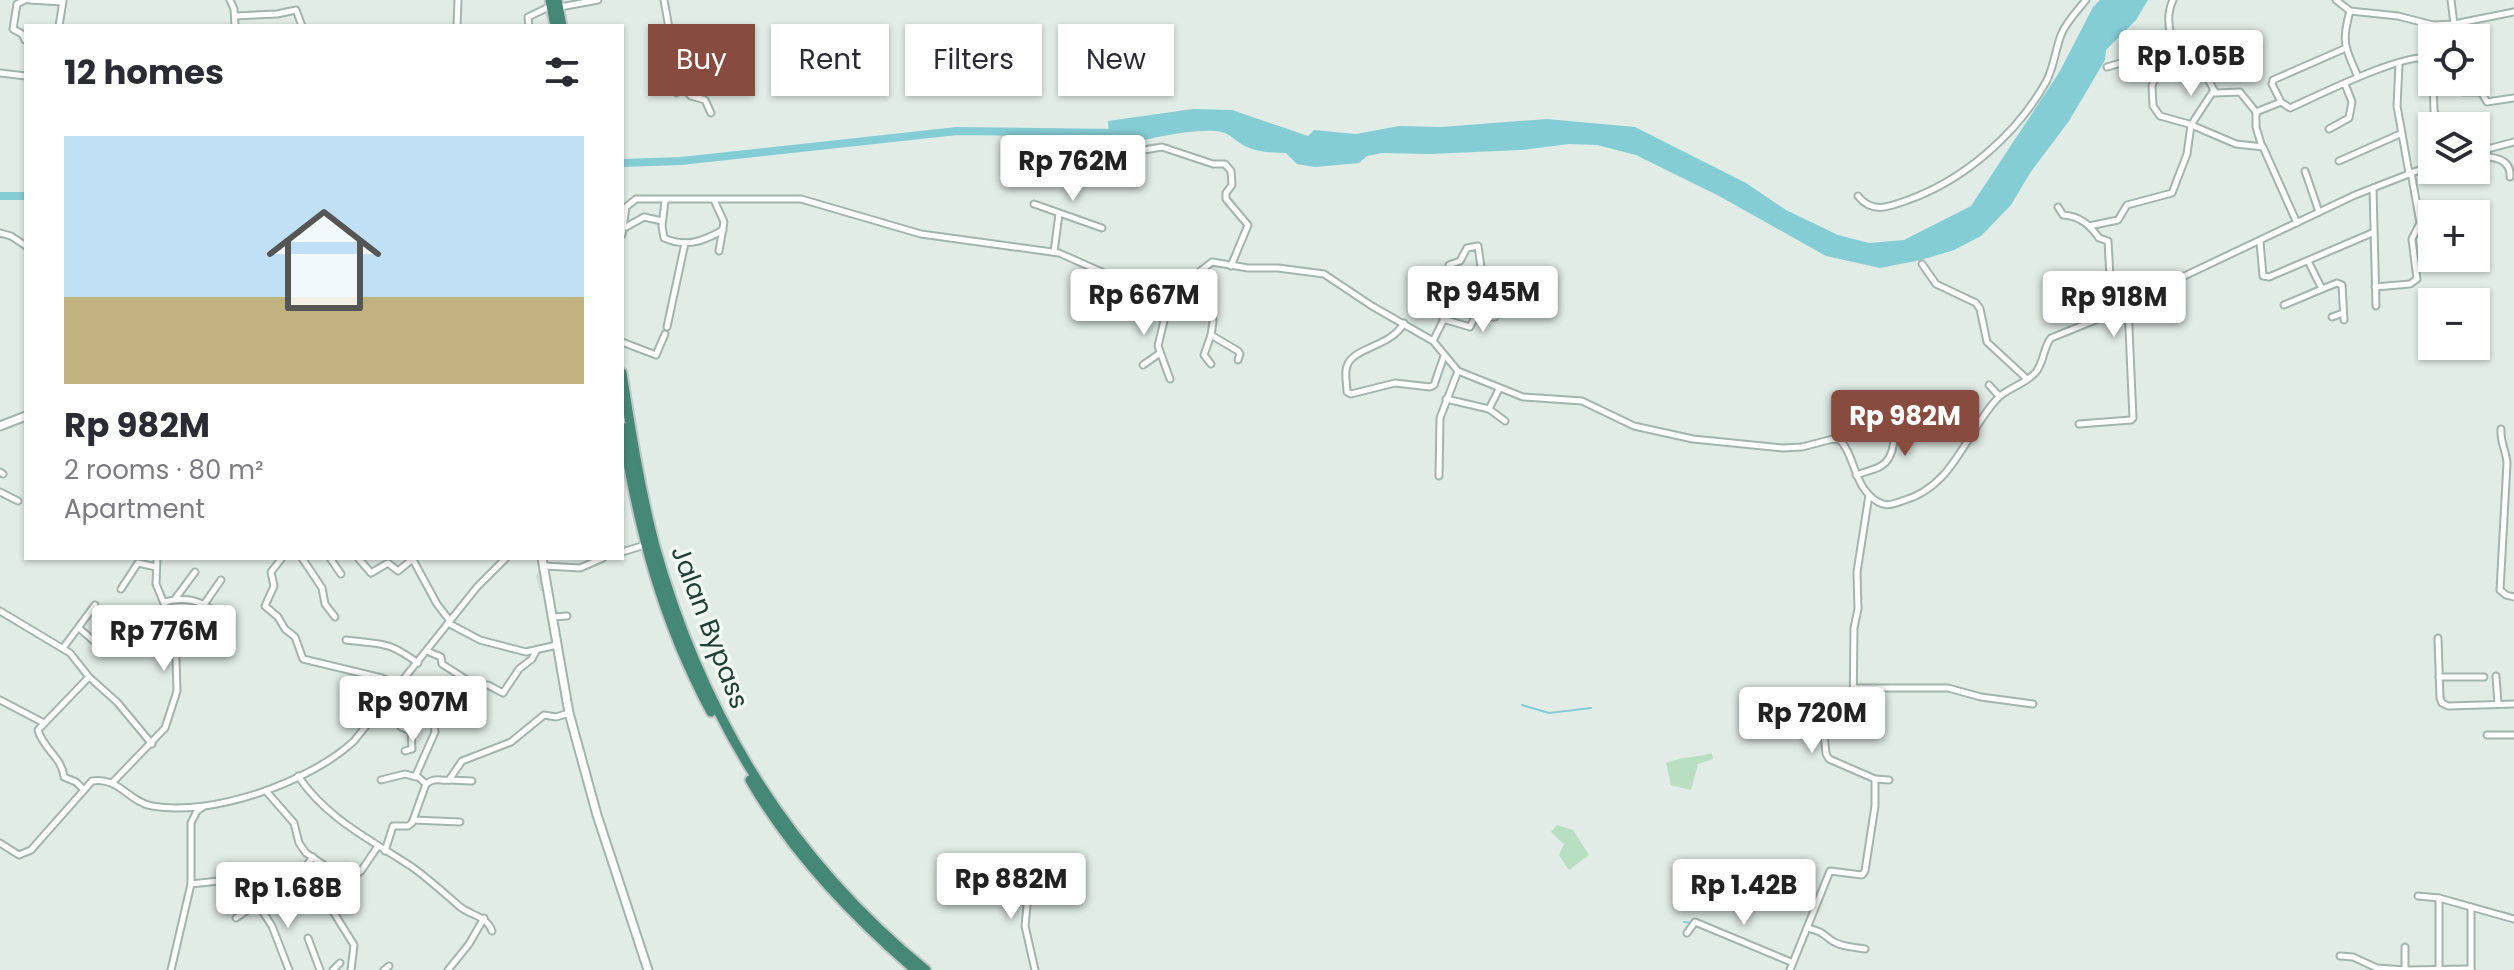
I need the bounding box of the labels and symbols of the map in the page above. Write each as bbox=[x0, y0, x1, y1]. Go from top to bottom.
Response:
pin: Rp 1.05B bbox=[2108, 30, 2274, 98]
pin: Rp 762M bbox=[999, 135, 1147, 203]
pin: Rp 945M bbox=[1409, 266, 1557, 334]
pin: Rp 667M bbox=[1070, 269, 1218, 337]
pin: Rp 918M bbox=[2040, 271, 2188, 339]
pin: Rp 982M bbox=[1831, 390, 1979, 458]
street label: Jalan Bypass bbox=[662, 540, 758, 714]
pin: Rp 776M bbox=[90, 605, 238, 673]
pin: Rp 907M bbox=[339, 676, 487, 744]
pin: Rp 720M bbox=[1738, 687, 1886, 755]
pin: Rp 882M bbox=[937, 853, 1085, 921]
pin: Rp 1.42B bbox=[1661, 859, 1827, 927]
pin: Rp 1.68B bbox=[205, 862, 371, 930]

